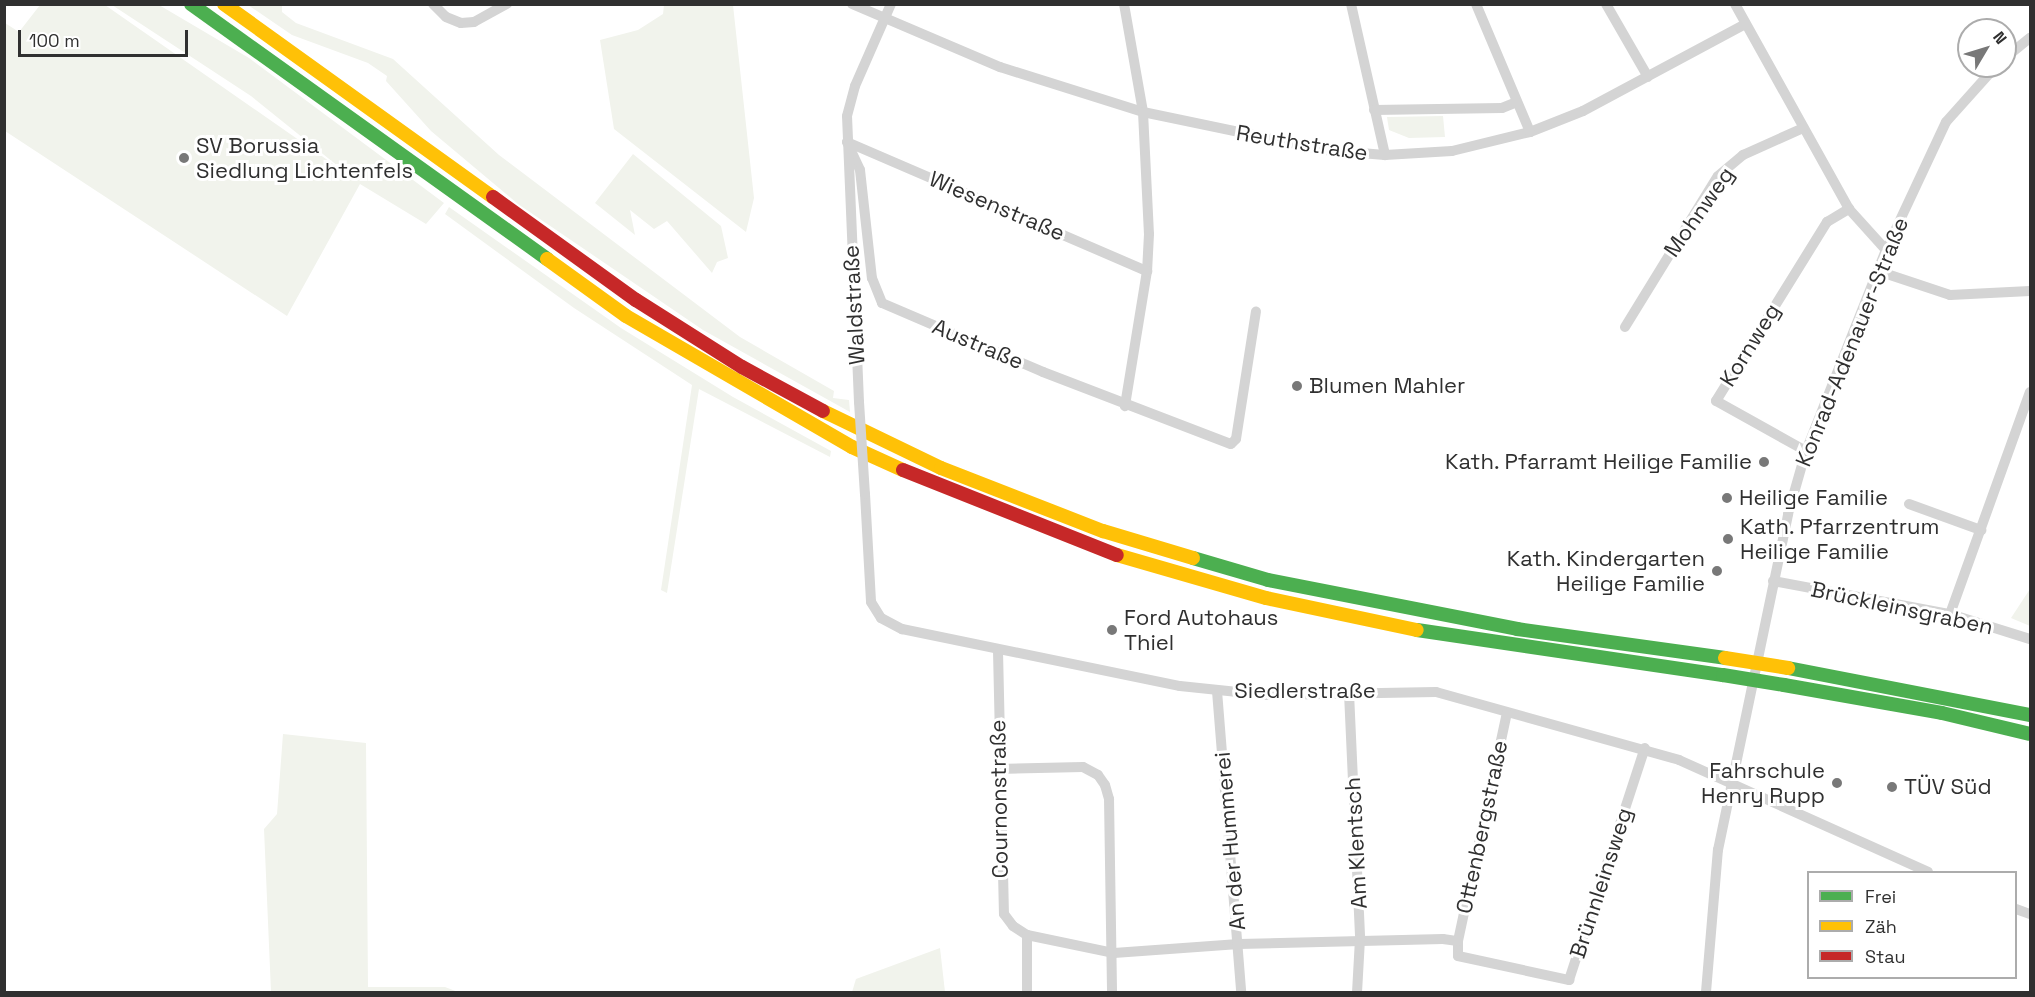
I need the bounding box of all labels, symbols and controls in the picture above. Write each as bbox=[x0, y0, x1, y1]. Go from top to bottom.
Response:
scale bar bbox=[21, 18, 190, 56]
north arrow bbox=[1957, 18, 2017, 78]
text: N bbox=[1988, 27, 2012, 49]
text: 100 m bbox=[29, 29, 80, 52]
street label: Reuthstraße bbox=[1234, 120, 1370, 166]
place label: SV Borussia Siedlung Lichtenfels bbox=[196, 132, 413, 184]
marker: SV Borussia Siedlung Lichtenfels bbox=[177, 151, 191, 165]
street label: Mohnweg bbox=[1658, 162, 1740, 262]
street label: Wiesenstraße bbox=[925, 166, 1069, 246]
street label: Konrad-Adenauer-Straße bbox=[1790, 214, 1914, 470]
street label: Waldstraße bbox=[838, 244, 870, 366]
street label: Kornweg bbox=[1714, 299, 1786, 391]
street label: Austraße bbox=[929, 313, 1027, 375]
place label: Blumen Mahler bbox=[1309, 373, 1465, 399]
marker: Blumen Mahler bbox=[1290, 379, 1304, 393]
place label: Kath. Pfarramt Heilige Familie bbox=[1444, 449, 1752, 475]
marker: Kath. Pfarramt Heilige Familie bbox=[1757, 455, 1771, 469]
place label: Heilige Familie bbox=[1739, 485, 1888, 511]
marker: Heilige Familie bbox=[1720, 491, 1734, 505]
place label: Kath. Pfarrzentrum Heilige Familie bbox=[1740, 513, 1940, 564]
marker: Kath. Pfarrzentrum Heilige Familie bbox=[1721, 532, 1735, 546]
place label: Kath. Kindergarten Heilige Familie bbox=[1506, 545, 1705, 596]
marker: Kath. Kindergarten Heilige Familie bbox=[1710, 564, 1724, 578]
street label: Brückleinsgraben bbox=[1809, 576, 1995, 640]
place label: Ford Autohaus Thiel bbox=[1124, 604, 1279, 656]
marker: Ford Autohaus Thiel bbox=[1105, 623, 1119, 637]
street label: Siedlerstraße bbox=[1234, 678, 1376, 704]
street label: Cournonstraße bbox=[984, 719, 1014, 879]
street label: Ottenbergstraße bbox=[1451, 738, 1513, 916]
street label: An der Hummerei bbox=[1209, 751, 1251, 931]
place label: Fahrschule Henry Rupp bbox=[1701, 757, 1825, 808]
place label: TÜV Süd bbox=[1904, 774, 1992, 800]
street label: Am Klentsch bbox=[1339, 776, 1373, 910]
marker: Fahrschule Henry Rupp bbox=[1830, 776, 1844, 790]
marker: TÜV Süd bbox=[1885, 780, 1899, 794]
street label: Brünnleinsweg bbox=[1564, 804, 1638, 962]
legend bbox=[1807, 871, 2017, 979]
text: Frei bbox=[1865, 885, 1896, 908]
text: Zäh bbox=[1865, 915, 1897, 938]
text: Stau bbox=[1865, 945, 1905, 968]

